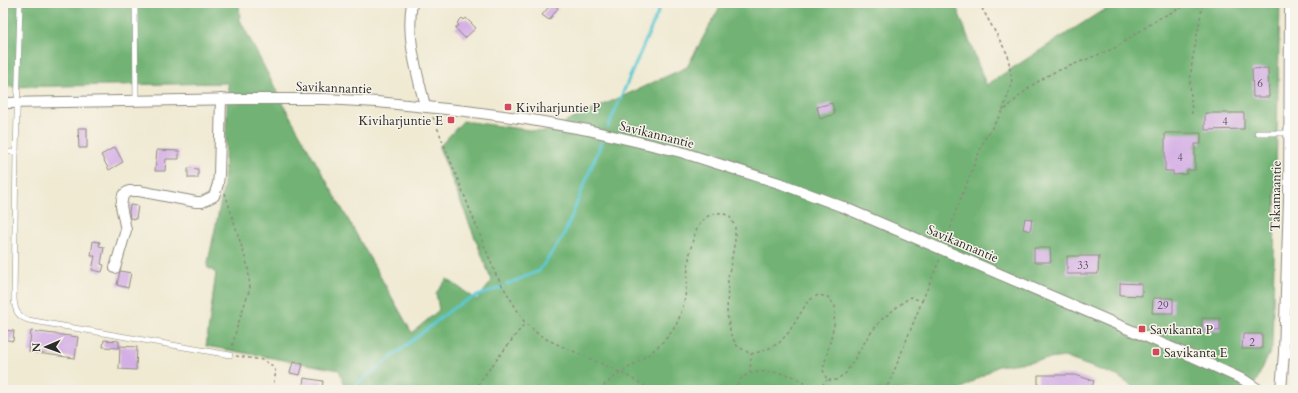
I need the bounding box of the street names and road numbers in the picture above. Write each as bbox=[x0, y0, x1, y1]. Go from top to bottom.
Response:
street label: Savikannantie bbox=[295, 78, 373, 98]
street label: Savikannantie bbox=[618, 117, 696, 153]
street label: Takamaantie bbox=[1266, 160, 1286, 232]
street label: Savikannantie bbox=[924, 221, 1001, 267]

